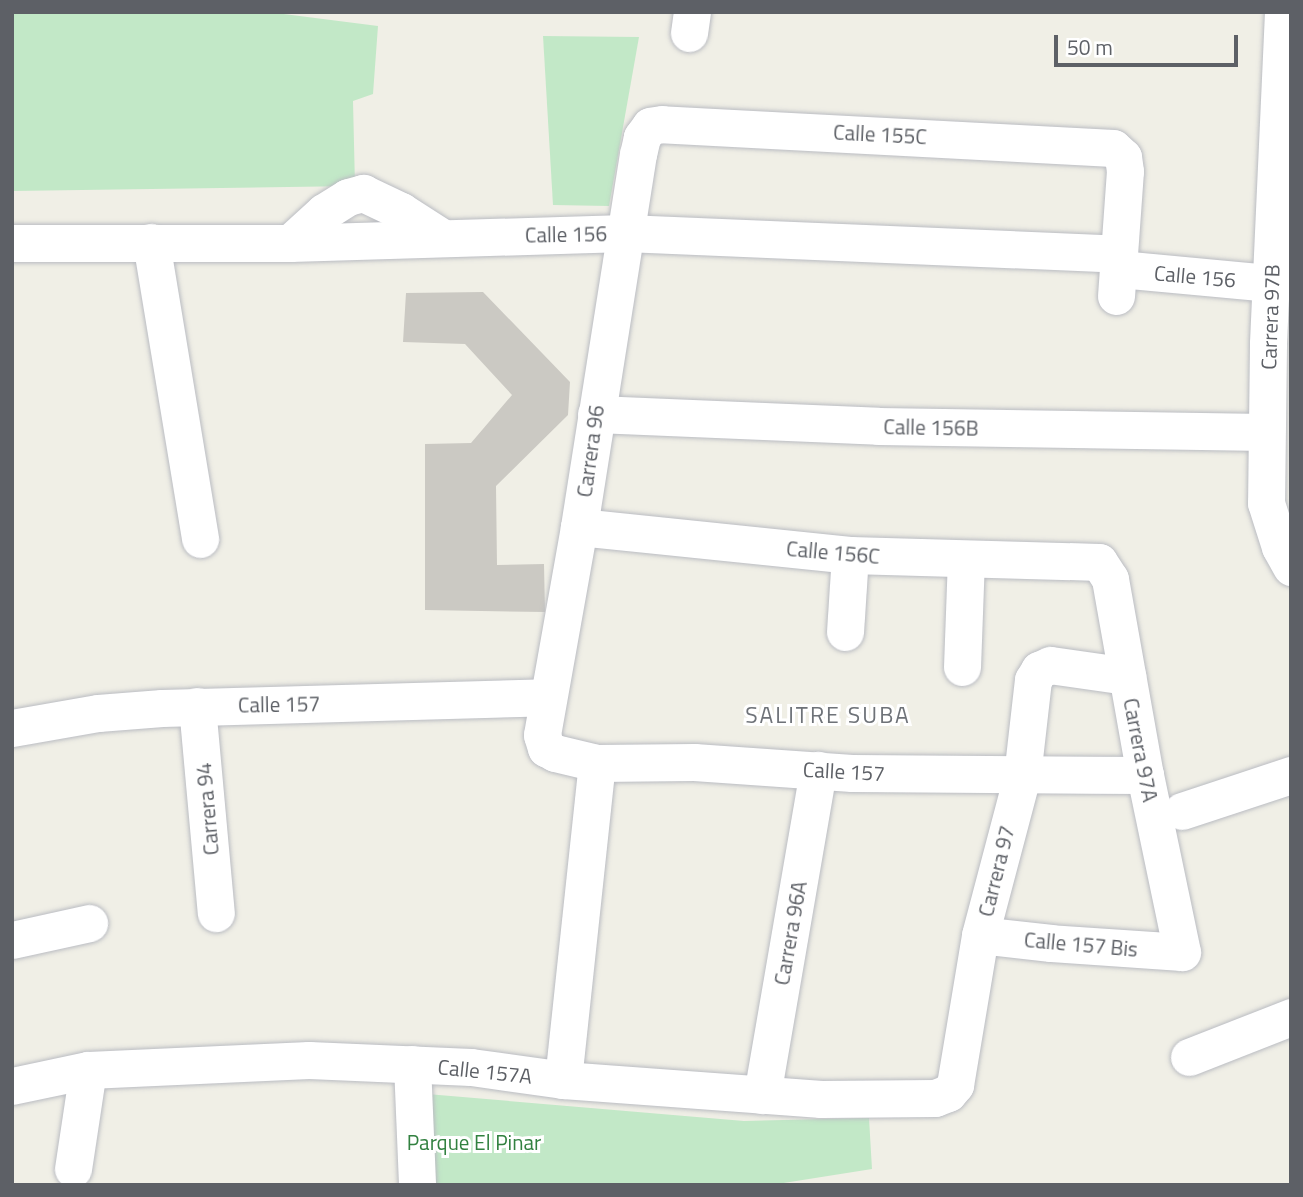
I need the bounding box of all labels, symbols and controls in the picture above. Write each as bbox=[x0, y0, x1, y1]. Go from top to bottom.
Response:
scale bar bbox=[1058, 21, 1242, 65]
text: 50 m bbox=[1067, 31, 1113, 63]
street label: Calle 155C bbox=[833, 119, 927, 149]
street label: Calle 156 bbox=[525, 221, 607, 247]
street label: Calle 156 bbox=[1153, 260, 1237, 292]
street label: Carrera 97B bbox=[1256, 264, 1284, 370]
street label: Carrera 96 bbox=[571, 403, 609, 499]
street label: Calle 156B bbox=[883, 414, 979, 440]
street label: Calle 156C bbox=[785, 535, 881, 569]
street label: Calle 157 bbox=[238, 691, 320, 717]
street label: Carrera 97A bbox=[1119, 696, 1163, 804]
district label: SALITRE SUBA bbox=[747, 701, 909, 729]
street label: Calle 157 bbox=[802, 756, 886, 786]
street label: Carrera 94 bbox=[190, 762, 224, 856]
street label: Carrera 97 bbox=[973, 823, 1019, 919]
street label: Carrera 96A bbox=[768, 879, 812, 987]
street label: Calle 157 Bis bbox=[1023, 926, 1139, 962]
street label: Calle 157A bbox=[437, 1054, 533, 1088]
park label: Parque El Pinar bbox=[407, 1129, 541, 1155]

